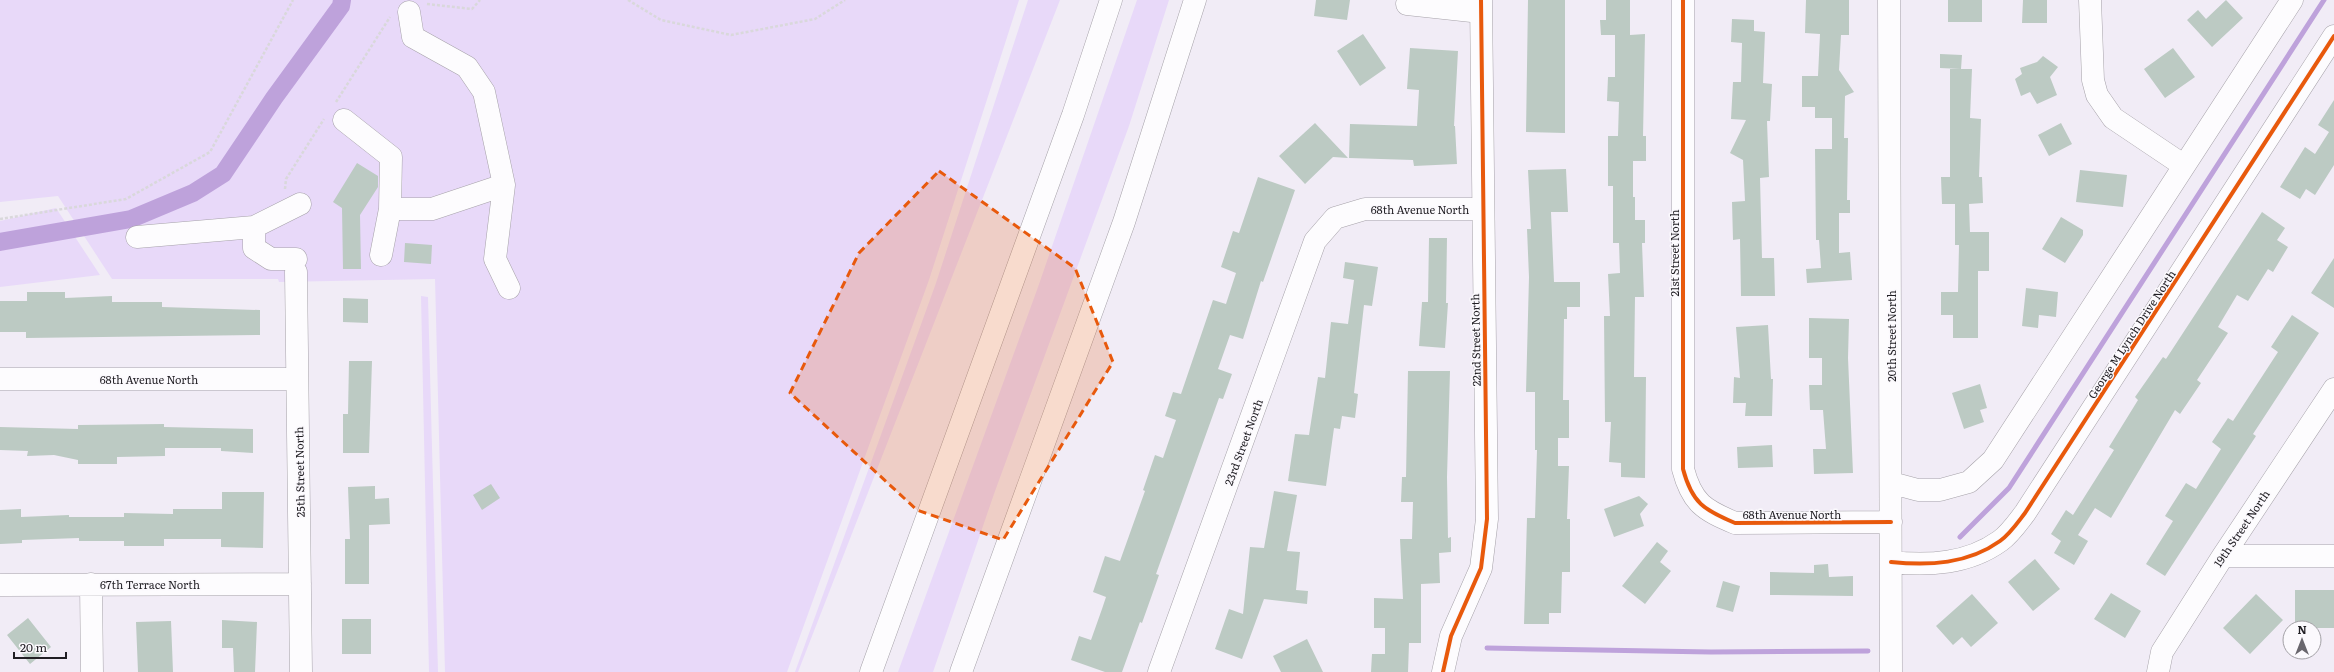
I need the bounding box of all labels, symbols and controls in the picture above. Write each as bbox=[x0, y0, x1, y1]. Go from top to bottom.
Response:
street label: 68th Avenue North bbox=[1371, 201, 1469, 217]
street label: 21st Street North bbox=[1666, 209, 1682, 297]
street label: George M Lynch Drive North bbox=[2083, 267, 2179, 401]
street label: 20th Street North bbox=[1883, 290, 1899, 382]
street label: 22nd Street North bbox=[1466, 293, 1484, 387]
street label: 68th Avenue North bbox=[100, 371, 198, 387]
street label: 23rd Street North bbox=[1220, 396, 1266, 488]
street label: 25th Street North bbox=[290, 427, 308, 517]
street label: 19th Street North bbox=[2209, 486, 2273, 570]
street label: 68th Avenue North bbox=[1743, 506, 1841, 522]
street label: 67th Terrace North bbox=[100, 576, 200, 592]
north arrow bbox=[2282, 620, 2322, 660]
text: N bbox=[2297, 621, 2307, 637]
scale bar bbox=[14, 634, 66, 660]
text: 20 m bbox=[20, 638, 47, 656]

